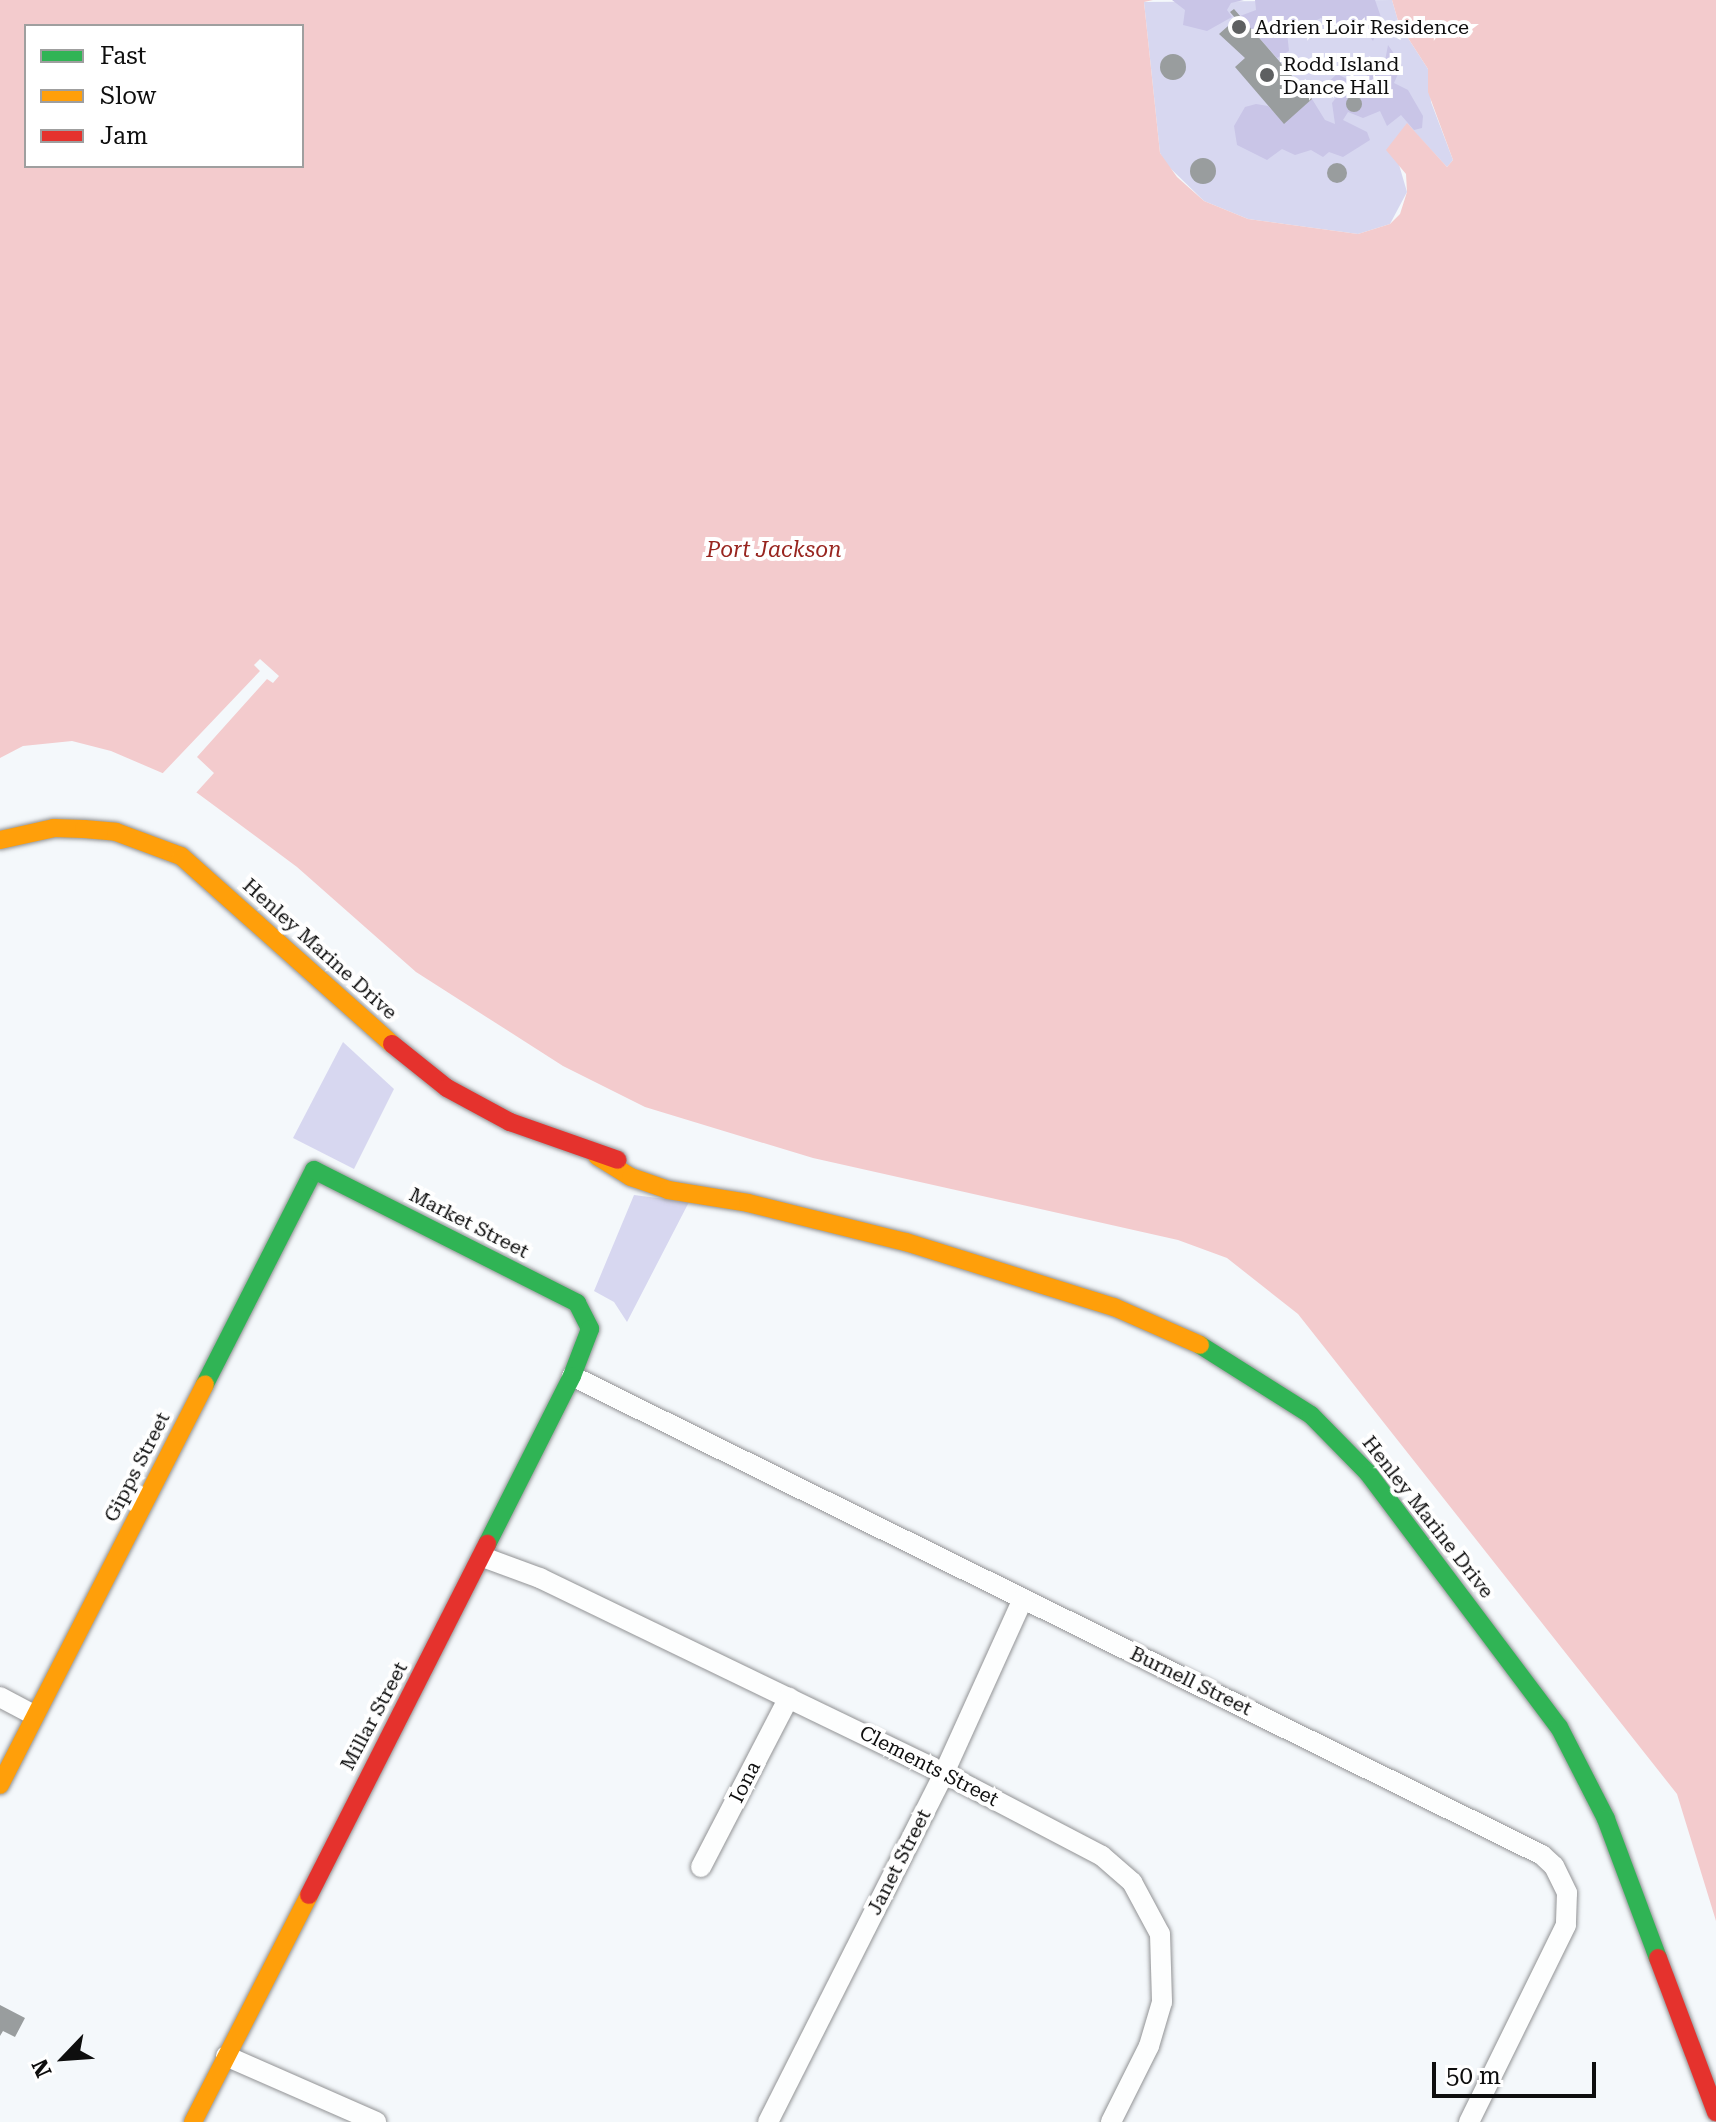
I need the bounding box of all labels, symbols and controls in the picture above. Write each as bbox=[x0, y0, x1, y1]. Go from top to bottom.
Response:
place label: Adrien Loir Residence bbox=[1255, 15, 1469, 39]
marker: Adrien Loir Residence bbox=[1230, 18, 1248, 36]
legend bbox=[24, 24, 304, 168]
text: Fast bbox=[100, 42, 147, 70]
place label: Rodd Island Dance Hall bbox=[1283, 52, 1399, 99]
marker: Rodd Island Dance Hall bbox=[1258, 66, 1276, 84]
text: Slow bbox=[100, 82, 156, 110]
text: Jam bbox=[100, 122, 148, 150]
water label: Port Jackson bbox=[706, 537, 842, 563]
street label: Henley Marine Drive bbox=[238, 873, 402, 1025]
street label: Market Street bbox=[405, 1183, 533, 1263]
street label: Gipps Street bbox=[99, 1408, 175, 1526]
street label: Henley Marine Drive bbox=[1357, 1431, 1499, 1603]
street label: Burnell Street bbox=[1126, 1641, 1256, 1721]
street label: Millar Street bbox=[335, 1658, 413, 1774]
street label: Clements Street bbox=[855, 1721, 1003, 1811]
street label: Iona bbox=[724, 1757, 766, 1807]
street label: Janet Street bbox=[862, 1805, 936, 1919]
north arrow bbox=[24, 2018, 104, 2098]
scale bar bbox=[1436, 2046, 1600, 2096]
text: N bbox=[27, 2055, 57, 2081]
text: 50 m bbox=[1446, 2062, 1501, 2090]

